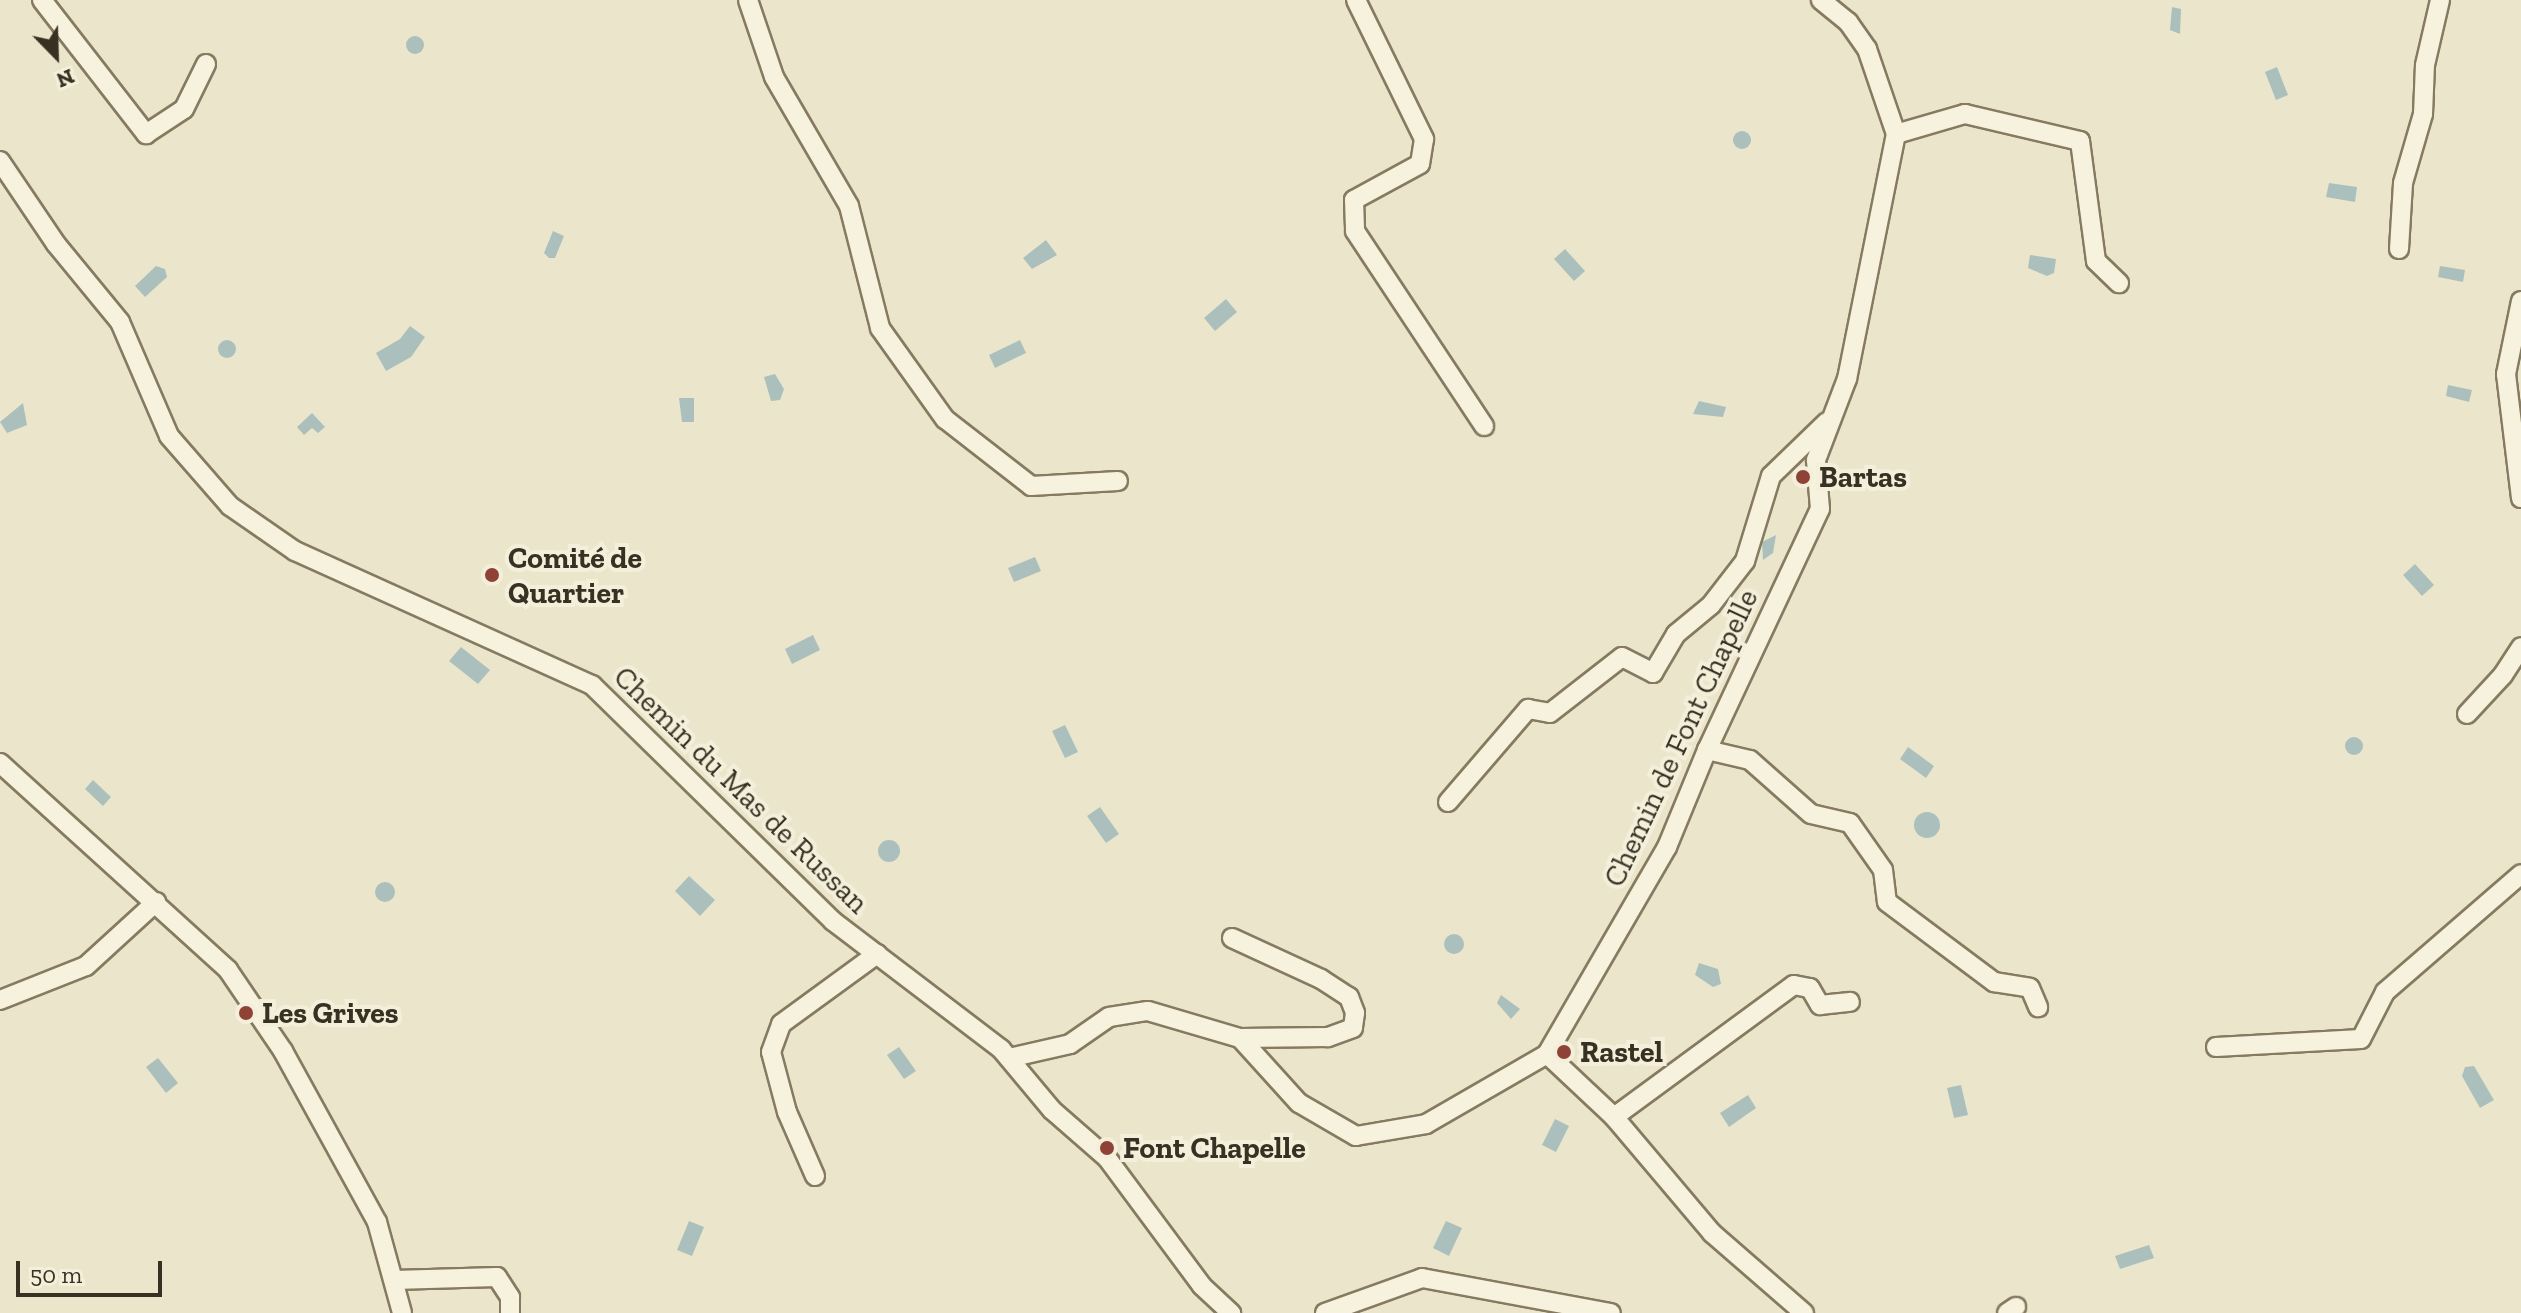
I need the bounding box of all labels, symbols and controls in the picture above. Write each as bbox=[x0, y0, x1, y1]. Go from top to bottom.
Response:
north arrow bbox=[16, 16, 96, 96]
text: N bbox=[53, 63, 79, 94]
place label: Bartas bbox=[1819, 459, 1907, 495]
marker: Bartas bbox=[1794, 468, 1812, 486]
place label: Comité de Quartier bbox=[508, 540, 642, 610]
marker: Comité de Quartier bbox=[483, 566, 501, 584]
street label: Chemin de Font Chapelle bbox=[1596, 584, 1766, 892]
street label: Chemin du Mas de Russan bbox=[606, 659, 876, 921]
place label: Les Grives bbox=[262, 995, 398, 1031]
marker: Les Grives bbox=[237, 1004, 255, 1022]
place label: Rastel bbox=[1580, 1034, 1663, 1070]
marker: Rastel bbox=[1555, 1043, 1573, 1061]
place label: Font Chapelle bbox=[1123, 1130, 1306, 1166]
marker: Font Chapelle bbox=[1098, 1139, 1116, 1157]
scale bar bbox=[20, 1245, 166, 1295]
text: 50 m bbox=[30, 1260, 82, 1289]

